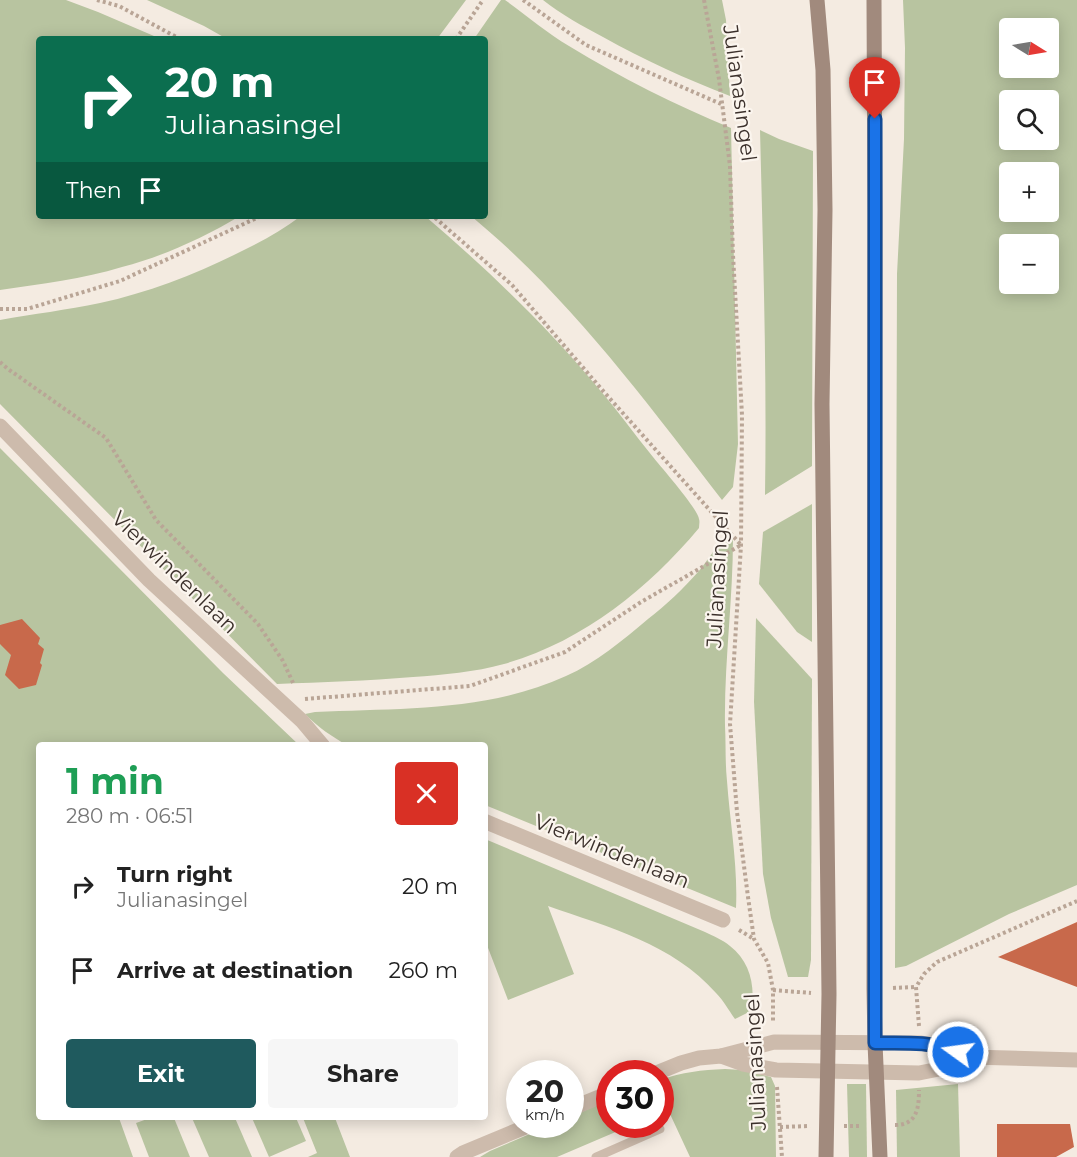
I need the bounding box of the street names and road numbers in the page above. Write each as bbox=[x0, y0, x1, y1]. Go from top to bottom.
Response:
street label: Julianasingel bbox=[718, 22, 762, 163]
street label: Vierwindenlaan bbox=[107, 506, 243, 638]
street label: Julianasingel bbox=[701, 510, 733, 649]
street label: Vierwindenlaan bbox=[531, 808, 693, 894]
street label: Julianasingel bbox=[739, 993, 771, 1132]

